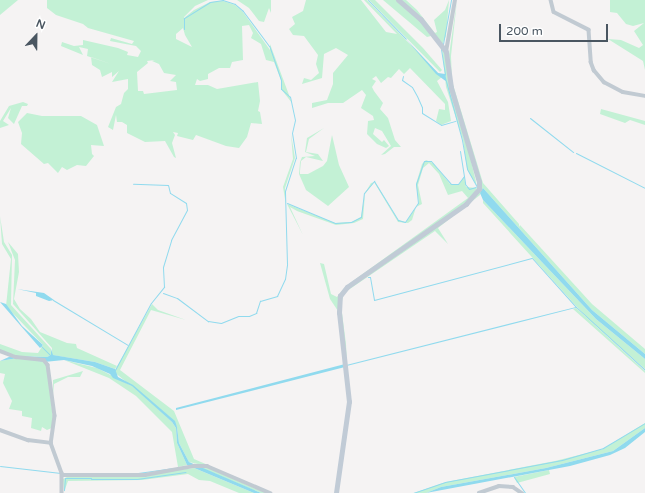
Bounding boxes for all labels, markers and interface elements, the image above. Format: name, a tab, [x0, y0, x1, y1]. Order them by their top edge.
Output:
north arrow	[16, 16, 56, 56]
scale bar	[501, 16, 610, 42]
text: N	[34, 17, 47, 32]
text: 200 m	[506, 24, 543, 38]

